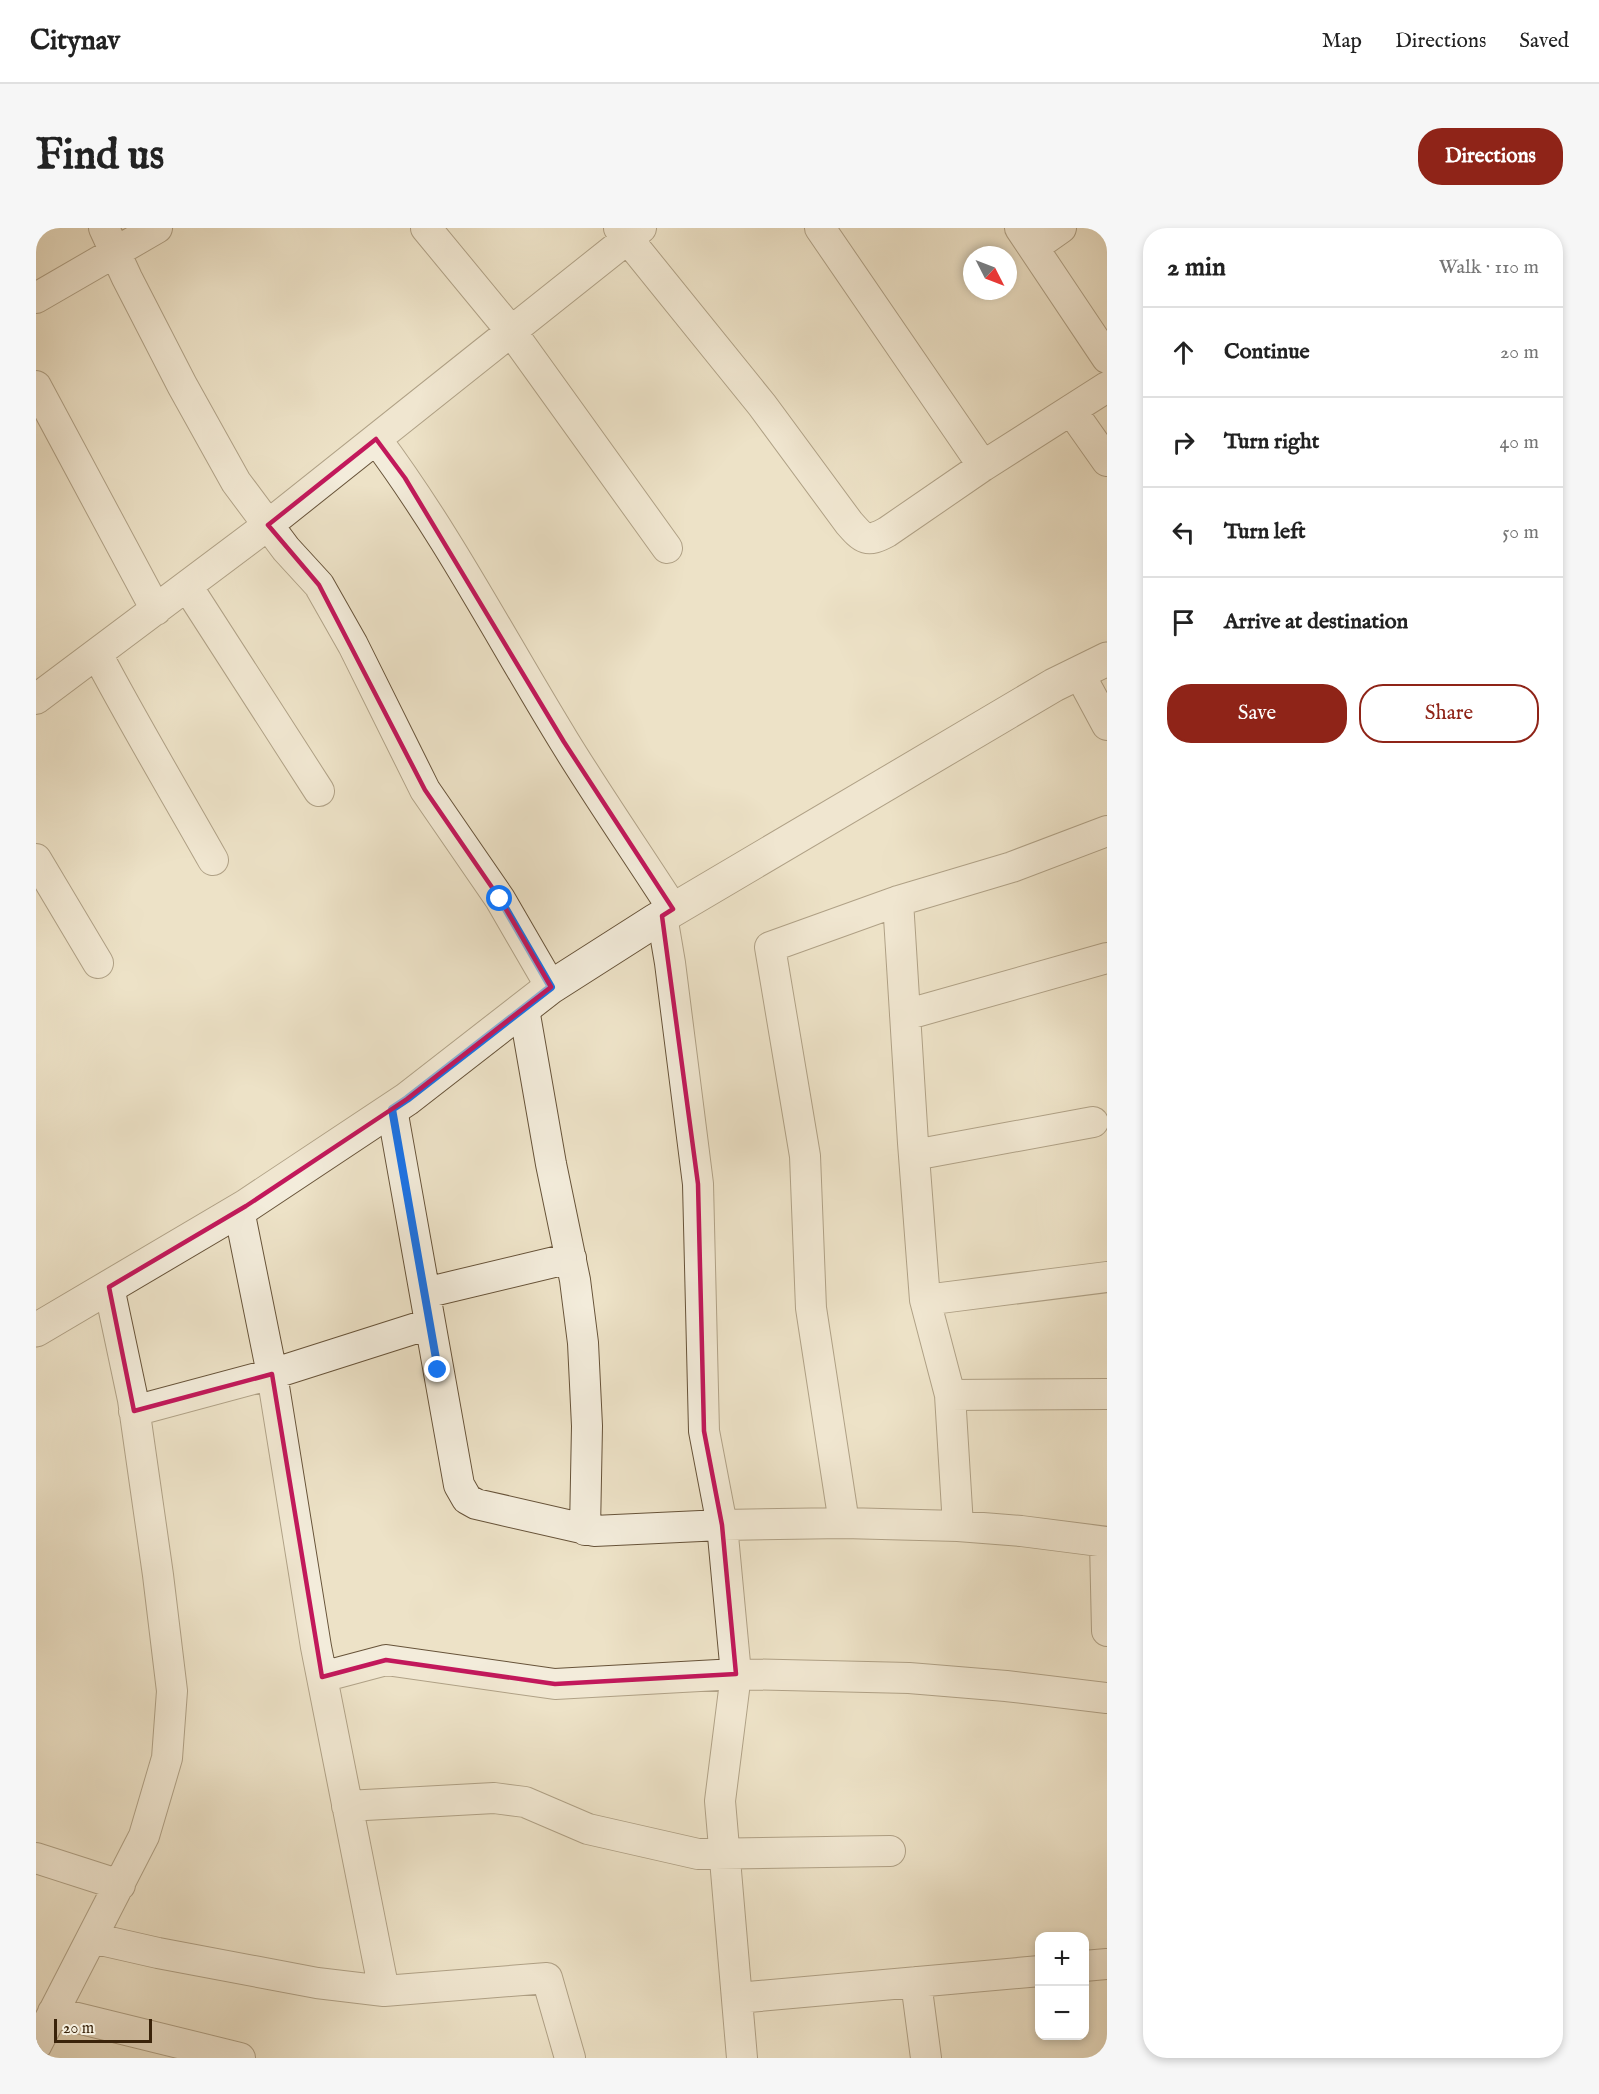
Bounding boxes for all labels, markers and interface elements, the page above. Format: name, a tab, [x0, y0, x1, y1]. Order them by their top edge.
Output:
text: Citynav	[30, 24, 120, 59]
text: Map	[1322, 28, 1362, 55]
text: Directions	[1395, 28, 1486, 55]
text: Saved	[1519, 28, 1569, 55]
button: Directions	[1418, 128, 1563, 185]
text: Find us	[36, 130, 164, 183]
north arrow	[963, 246, 1017, 300]
text: 2 min	[1167, 251, 1226, 284]
text: Walk · 110 m	[1439, 255, 1539, 280]
icon: ahead	[1167, 336, 1200, 369]
text: Continue	[1224, 338, 1310, 366]
text: 20 m	[1500, 340, 1539, 365]
icon: right	[1167, 426, 1200, 459]
text: Turn right	[1224, 428, 1319, 456]
text: 40 m	[1500, 430, 1539, 455]
icon: left	[1167, 516, 1200, 549]
text: Turn left	[1224, 518, 1306, 546]
text: 50 m	[1502, 520, 1539, 545]
icon: arrive	[1167, 606, 1200, 639]
text: Arrive at destination	[1224, 608, 1408, 636]
button: Save	[1167, 684, 1347, 743]
button: Share	[1359, 684, 1539, 743]
route start	[486, 885, 512, 911]
route end	[424, 1356, 450, 1382]
map controls	[1035, 1932, 1089, 2040]
button: +	[1035, 1932, 1089, 1986]
button: −	[1035, 1986, 1089, 2040]
scale bar	[54, 2016, 152, 2044]
text: 20 m	[63, 2019, 94, 2039]

